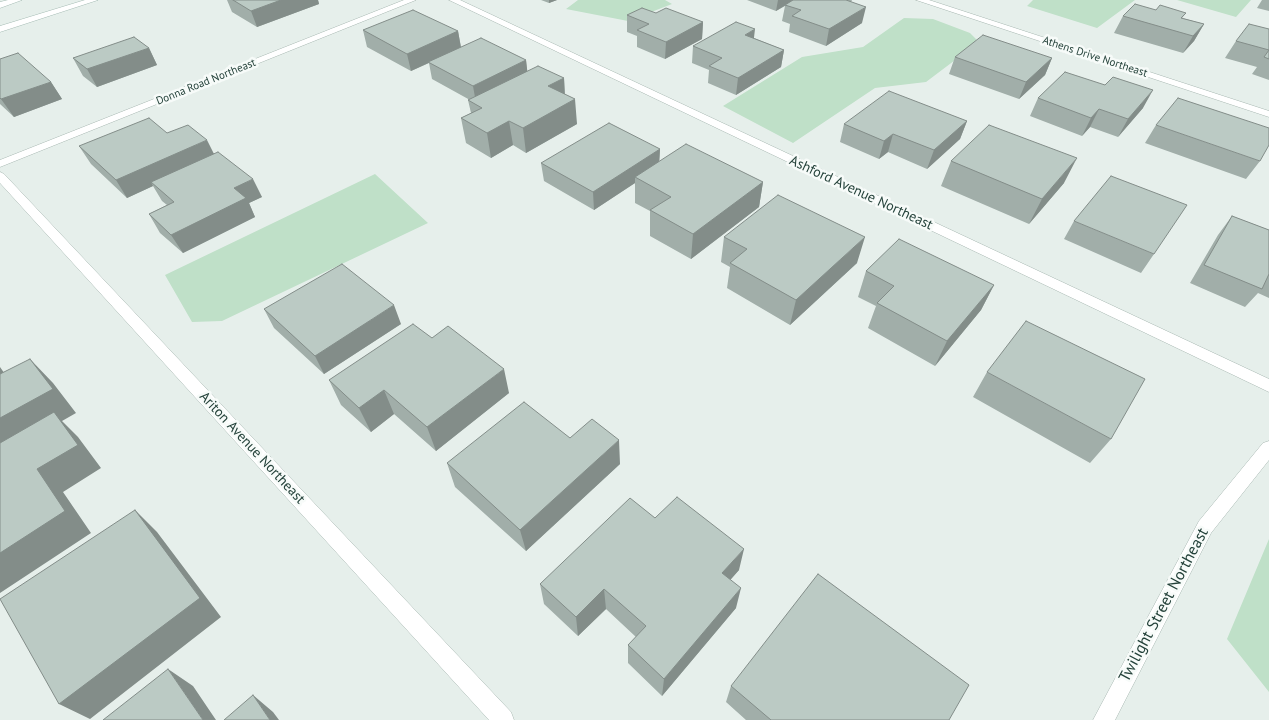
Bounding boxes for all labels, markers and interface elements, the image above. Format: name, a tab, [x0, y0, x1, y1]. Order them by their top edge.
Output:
street label: Athens Drive Northeast	[1041, 34, 1149, 80]
street label: Donna Road Northeast	[154, 56, 258, 108]
street label: Ashford Avenue Northeast	[787, 152, 935, 234]
street label: Ariton Avenue Northeast	[196, 389, 308, 507]
street label: Twilight Street Northeast	[1115, 525, 1213, 685]

